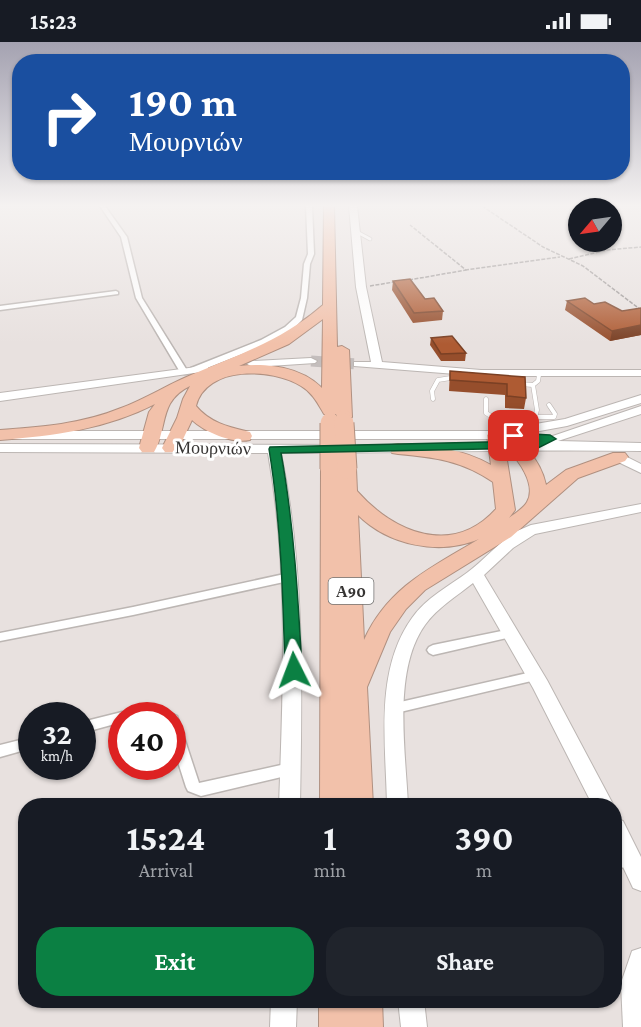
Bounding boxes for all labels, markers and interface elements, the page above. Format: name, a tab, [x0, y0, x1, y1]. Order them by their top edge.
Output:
text: 15:23	[30, 9, 77, 34]
icon: right	[30, 78, 108, 156]
text: 190 m	[129, 78, 237, 125]
text: Μουρνιών	[129, 127, 243, 157]
north arrow	[568, 198, 622, 252]
map controls	[568, 198, 622, 252]
pin	[488, 410, 539, 461]
icon: arrive	[497, 419, 530, 452]
street label: Μουρνιών	[175, 437, 251, 459]
road number: Α90	[328, 578, 374, 604]
position arrow	[262, 638, 326, 702]
speed limit sign: 40	[108, 702, 186, 780]
text: 32	[42, 717, 72, 750]
text: km/h	[41, 748, 73, 764]
text: 15:24	[126, 818, 205, 858]
text: 1	[323, 818, 337, 858]
text: 390	[454, 818, 514, 858]
text: Arrival	[139, 859, 193, 881]
text: min	[314, 859, 346, 881]
text: m	[476, 859, 492, 881]
button: Exit	[36, 927, 314, 996]
button: Share	[326, 927, 604, 996]

